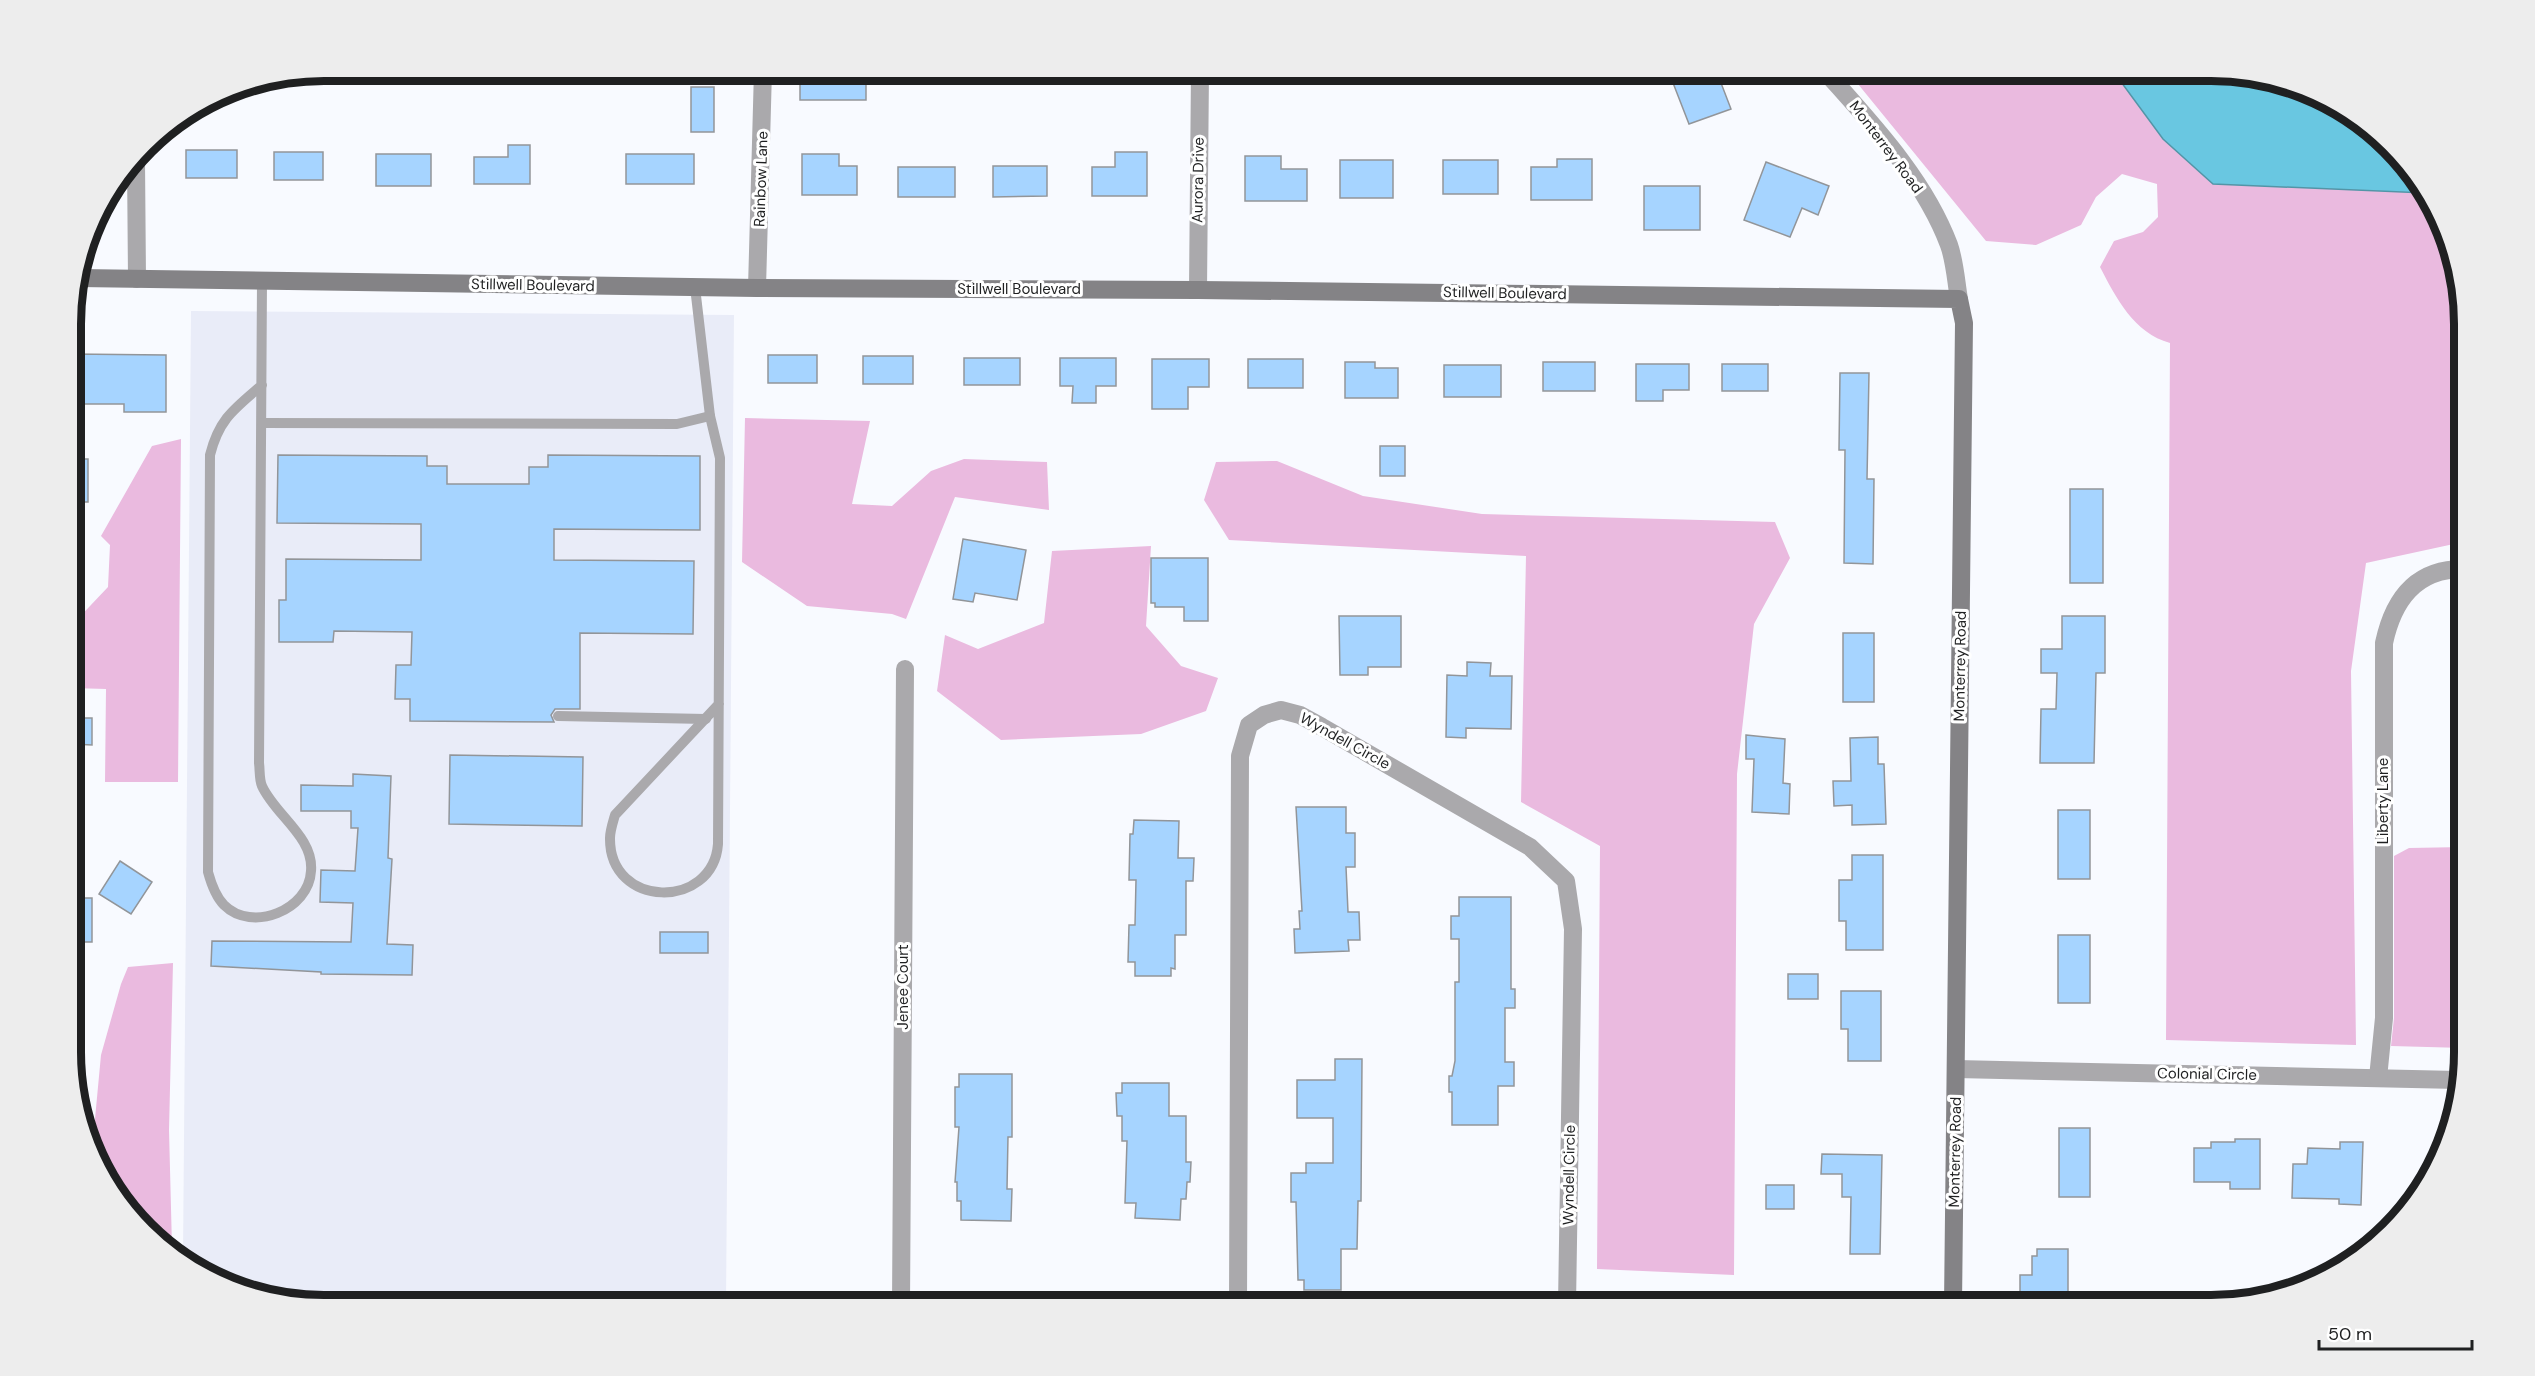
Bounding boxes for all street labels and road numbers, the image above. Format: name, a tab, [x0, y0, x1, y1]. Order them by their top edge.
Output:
street label: Monterrey Road	[1845, 97, 1927, 197]
street label: Rainbow Lane	[749, 131, 773, 227]
street label: Aurora Drive	[1187, 137, 1209, 223]
street label: Stillwell Boulevard	[471, 274, 595, 296]
street label: Stillwell Boulevard	[957, 279, 1081, 299]
street label: Stillwell Boulevard	[1443, 282, 1567, 304]
street label: Monterrey Road	[1949, 611, 1971, 721]
street label: Wyndell Circle	[1296, 708, 1394, 774]
street label: Liberty Lane	[2373, 758, 2393, 844]
street label: Jenee Court	[893, 944, 913, 1030]
street label: Colonial Circle	[2157, 1063, 2257, 1085]
street label: Monterrey Road	[1944, 1097, 1966, 1207]
street label: Wyndell Circle	[1558, 1125, 1580, 1225]

